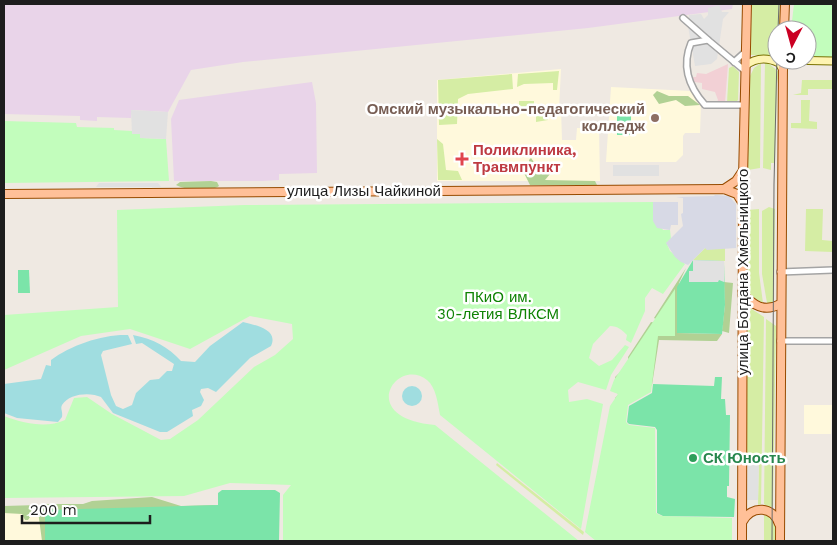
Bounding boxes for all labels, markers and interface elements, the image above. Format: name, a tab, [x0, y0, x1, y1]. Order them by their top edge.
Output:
north arrow	[767, 20, 817, 70]
text: С	[785, 49, 797, 66]
place label: Омский музыкально-педагогический колледж	[367, 100, 645, 135]
marker: Омский музыкально-педагогический колледж	[649, 112, 661, 124]
place label: Поликлиника, Травмпункт	[473, 141, 576, 176]
marker: Поликлиника, Травмпункт	[455, 152, 469, 166]
street label: улица Богдана Хмельницкого	[734, 169, 752, 375]
street label: улица Лизы Чайкиной	[287, 182, 441, 200]
park label: ПКиО им. 30-летия ВЛКСМ	[437, 288, 559, 323]
place label: СК Юность	[703, 449, 786, 467]
marker: СК Юность	[687, 452, 699, 464]
scale bar	[22, 492, 150, 524]
text: 200 m	[30, 501, 77, 519]

